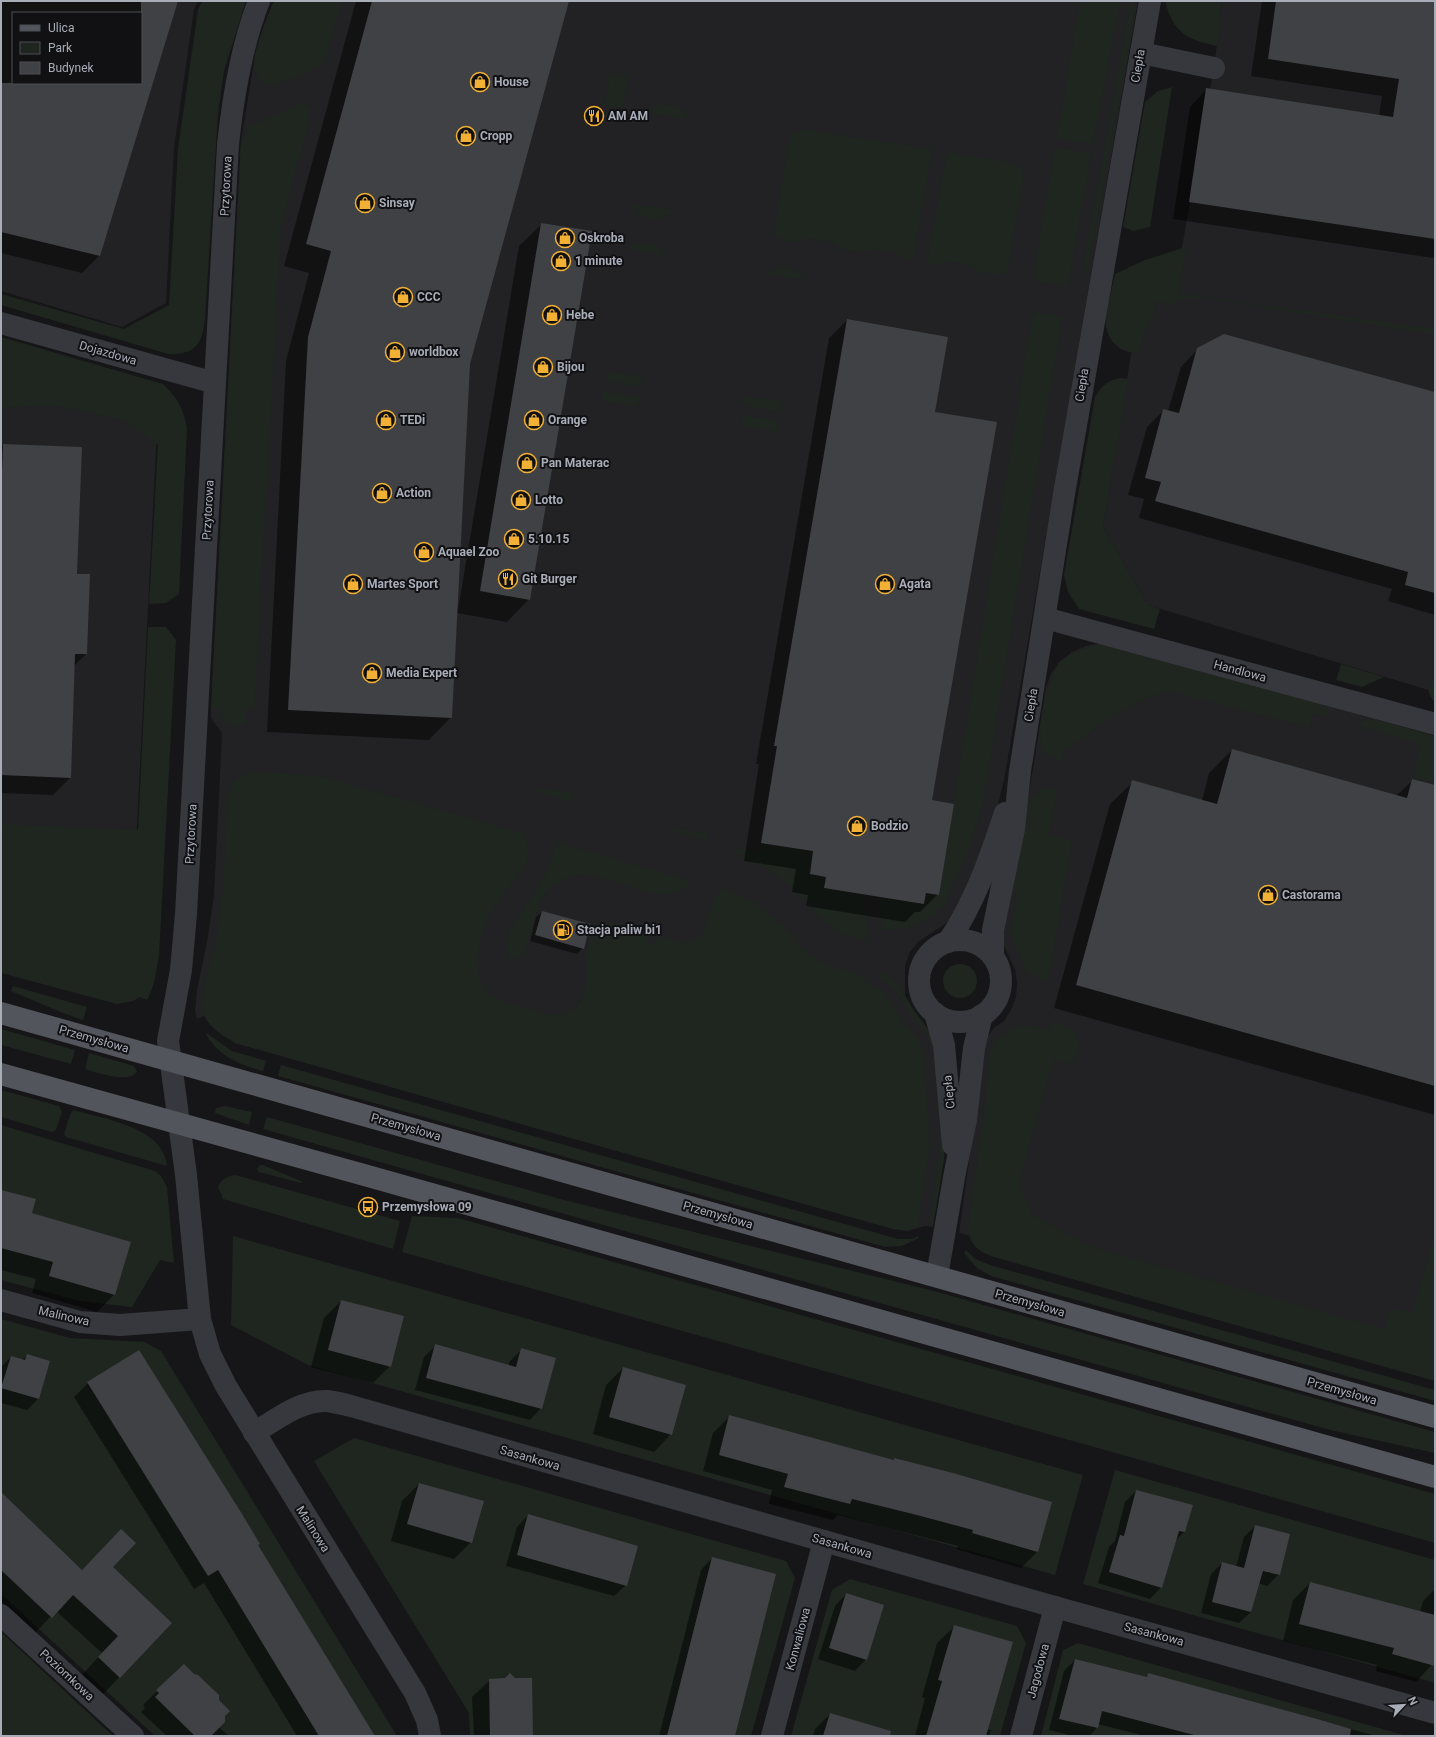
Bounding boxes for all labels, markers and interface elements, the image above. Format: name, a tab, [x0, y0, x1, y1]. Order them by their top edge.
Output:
legend	[12, 12, 142, 84]
text: Ulica	[48, 21, 74, 35]
text: Park	[48, 41, 73, 55]
street label: Ciepła	[1128, 48, 1148, 84]
text: Budynek	[48, 61, 95, 75]
shop icon: House	[469, 71, 491, 93]
place label: House	[494, 75, 529, 89]
restaurant icon: AM AM	[583, 105, 605, 127]
place label: AM AM	[608, 109, 648, 123]
shop icon: Cropp	[455, 125, 477, 147]
place label: Cropp	[480, 129, 513, 143]
street label: Przytorowa	[217, 156, 235, 216]
shop icon: Sinsay	[354, 192, 376, 214]
place label: Sinsay	[379, 196, 416, 210]
shop icon: Oskroba	[554, 227, 576, 249]
place label: Oskroba	[579, 231, 625, 245]
shop icon: 1 minute	[550, 250, 572, 272]
place label: 1 minute	[575, 254, 623, 268]
shop icon: CCC	[392, 286, 414, 308]
place label: CCC	[417, 290, 441, 304]
shop icon: Hebe	[541, 304, 563, 326]
place label: Hebe	[566, 308, 595, 322]
street label: Dojazdowa	[78, 338, 138, 368]
shop icon: worldbox	[384, 341, 406, 363]
place label: worldbox	[409, 345, 459, 359]
shop icon: Bijou	[532, 356, 554, 378]
place label: Bijou	[557, 360, 585, 374]
street label: Ciepła	[1072, 367, 1092, 403]
shop icon: TEDi	[375, 409, 397, 431]
shop icon: Orange	[523, 409, 545, 431]
place label: TEDi	[400, 413, 425, 427]
place label: Orange	[548, 413, 587, 427]
shop icon: Pan Materac	[516, 452, 538, 474]
place label: Pan Materac	[541, 456, 609, 470]
street label: Przytorowa	[199, 480, 217, 540]
shop icon: Action	[371, 482, 393, 504]
place label: Action	[396, 486, 431, 500]
shop icon: Lotto	[510, 489, 532, 511]
place label: Lotto	[535, 493, 563, 507]
shop icon: 5.10.15	[503, 528, 525, 550]
place label: 5.10.15	[528, 532, 570, 546]
shop icon: Aquael Zoo	[413, 541, 435, 563]
place label: Aquael Zoo	[438, 545, 500, 559]
restaurant icon: Git Burger	[497, 568, 519, 590]
place label: Git Burger	[522, 572, 577, 586]
shop icon: Martes Sport	[342, 573, 364, 595]
shop icon: Agata	[874, 573, 896, 595]
place label: Martes Sport	[367, 577, 438, 591]
place label: Agata	[899, 577, 931, 591]
street label: Handlowa	[1212, 657, 1268, 685]
shop icon: Media Expert	[361, 662, 383, 684]
place label: Media Expert	[386, 666, 457, 680]
street label: Ciepła	[1021, 687, 1041, 723]
street label: Przytorowa	[182, 804, 200, 864]
shop icon: Bodzio	[846, 815, 868, 837]
place label: Bodzio	[871, 819, 908, 833]
shop icon: Castorama	[1257, 884, 1279, 906]
place label: Castorama	[1282, 888, 1341, 902]
fuel station icon: Stacja paliw bi1	[552, 919, 574, 941]
place label: Stacja paliw bi1	[577, 923, 662, 937]
street label: Przemysłowa	[58, 1022, 130, 1056]
street label: Ciepła	[940, 1075, 958, 1109]
street label: Przemysłowa	[370, 1110, 442, 1144]
bus stop icon: Przemysłowa 09	[357, 1196, 379, 1218]
street label: Przemysłowa	[682, 1198, 754, 1232]
place label: Przemysłowa 09	[382, 1200, 472, 1214]
street label: Przemysłowa	[994, 1286, 1066, 1320]
street label: Malinowa	[37, 1303, 91, 1329]
street label: Przemysłowa	[1306, 1374, 1378, 1408]
street label: Sasankowa	[499, 1443, 561, 1473]
street label: Malinowa	[293, 1503, 333, 1555]
street label: Sasankowa	[811, 1531, 873, 1561]
street label: Konwaliowa	[783, 1606, 813, 1672]
street label: Sasankowa	[1122, 1619, 1186, 1649]
street label: Jagodowa	[1024, 1642, 1052, 1700]
street label: Poziomkowa	[37, 1646, 97, 1704]
north arrow	[1384, 1685, 1424, 1725]
text: N	[1405, 1695, 1420, 1707]

